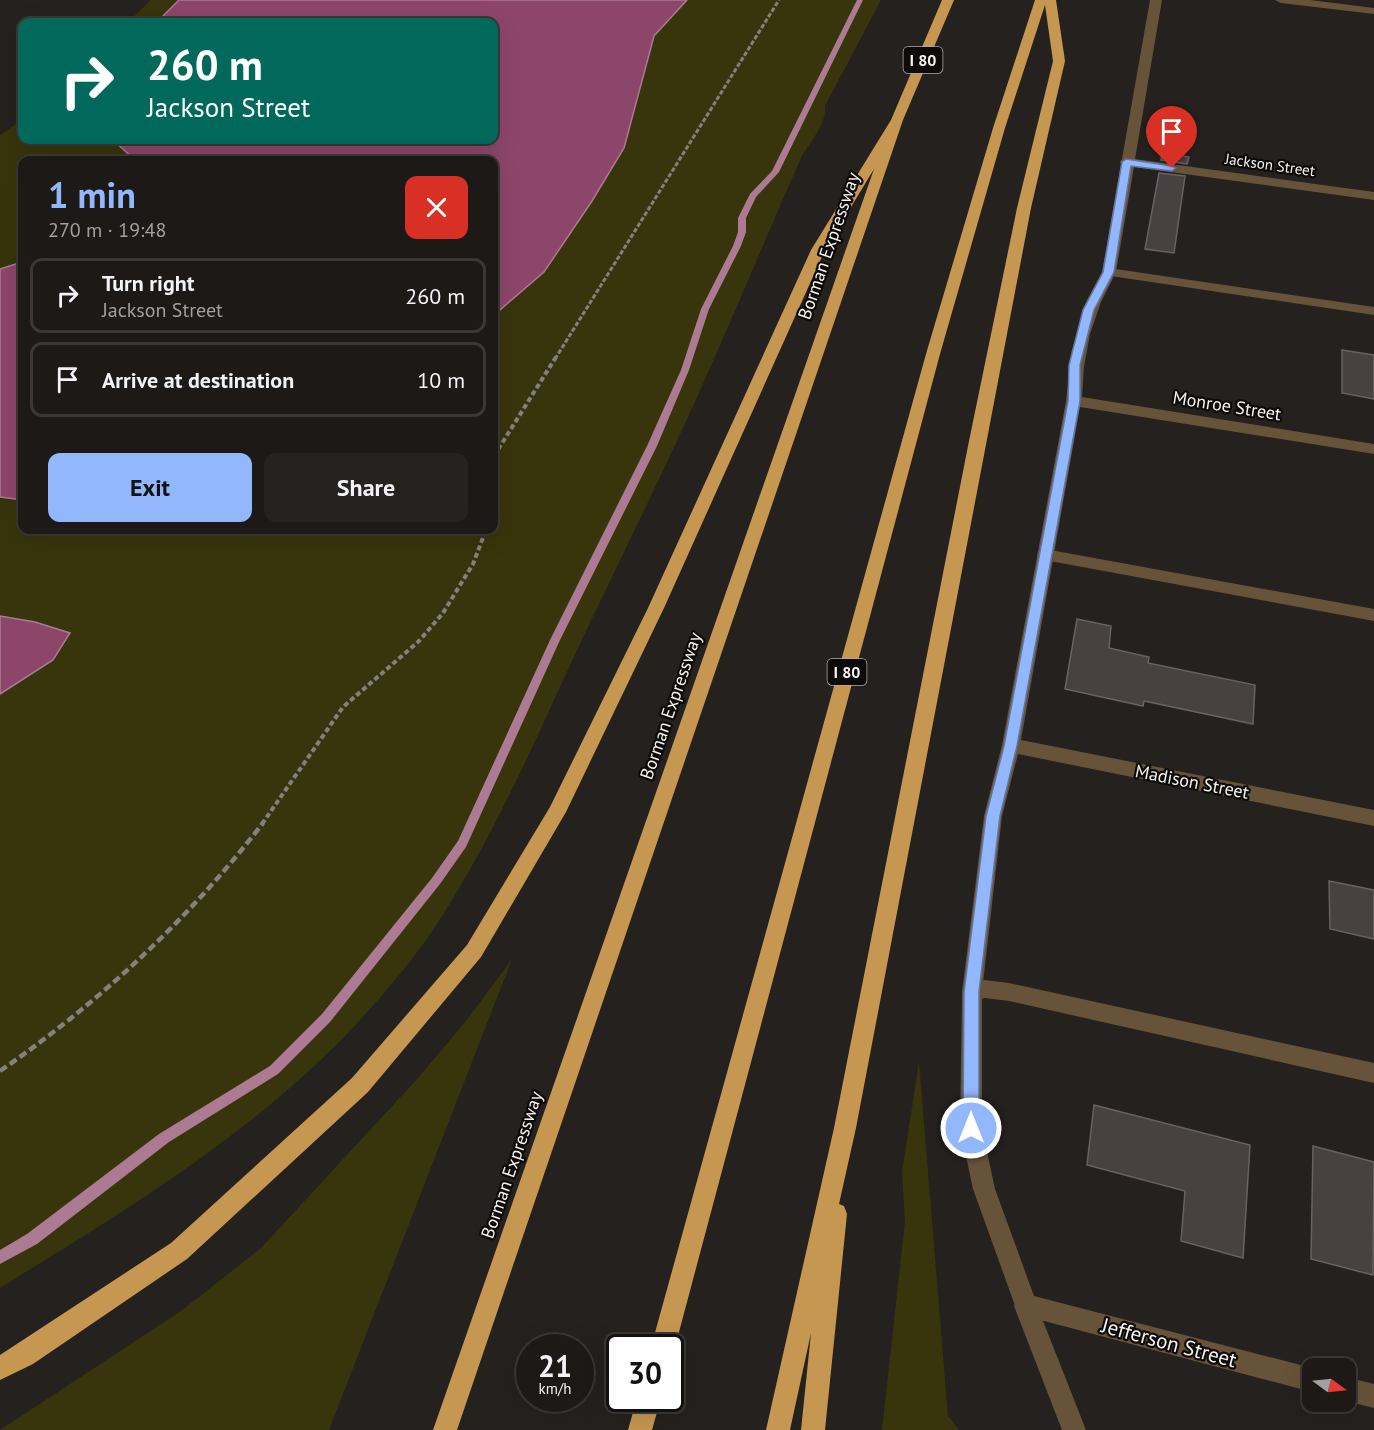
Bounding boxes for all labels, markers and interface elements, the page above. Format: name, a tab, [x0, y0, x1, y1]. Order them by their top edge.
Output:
text: 260 m	[147, 37, 263, 92]
icon: right	[48, 42, 126, 120]
road number: I 80	[904, 47, 942, 73]
text: Jackson Street	[147, 90, 310, 124]
pin	[1146, 106, 1197, 168]
icon: arrive	[1155, 115, 1188, 148]
street label: Jackson Street	[1223, 149, 1316, 180]
street label: Borman Expressway	[793, 169, 865, 322]
text: 1 min	[48, 171, 136, 218]
button: close	[405, 176, 468, 239]
text: 270 m · 19:48	[48, 217, 166, 243]
text: Turn right	[102, 269, 194, 297]
icon: right	[51, 279, 84, 312]
text: 260 m	[405, 282, 465, 310]
text: Jackson Street	[102, 297, 223, 323]
icon: arrive	[51, 363, 84, 396]
text: Arrive at destination	[102, 366, 294, 394]
text: 10 m	[417, 366, 465, 394]
street label: Monroe Street	[1171, 386, 1283, 425]
button: Exit	[48, 453, 252, 522]
button: Share	[264, 453, 468, 522]
street label: Borman Expressway	[635, 629, 707, 782]
road number: I 80	[828, 659, 866, 685]
street label: Madison Street	[1133, 759, 1251, 804]
street label: Borman Expressway	[476, 1088, 548, 1241]
position arrow	[939, 1096, 1003, 1160]
street label: Jefferson Street	[1098, 1311, 1240, 1373]
speed limit sign: 30	[606, 1334, 684, 1412]
text: 21	[538, 1346, 572, 1385]
north arrow	[1302, 1358, 1356, 1412]
map controls	[1302, 1358, 1356, 1412]
text: km/h	[539, 1379, 571, 1398]

